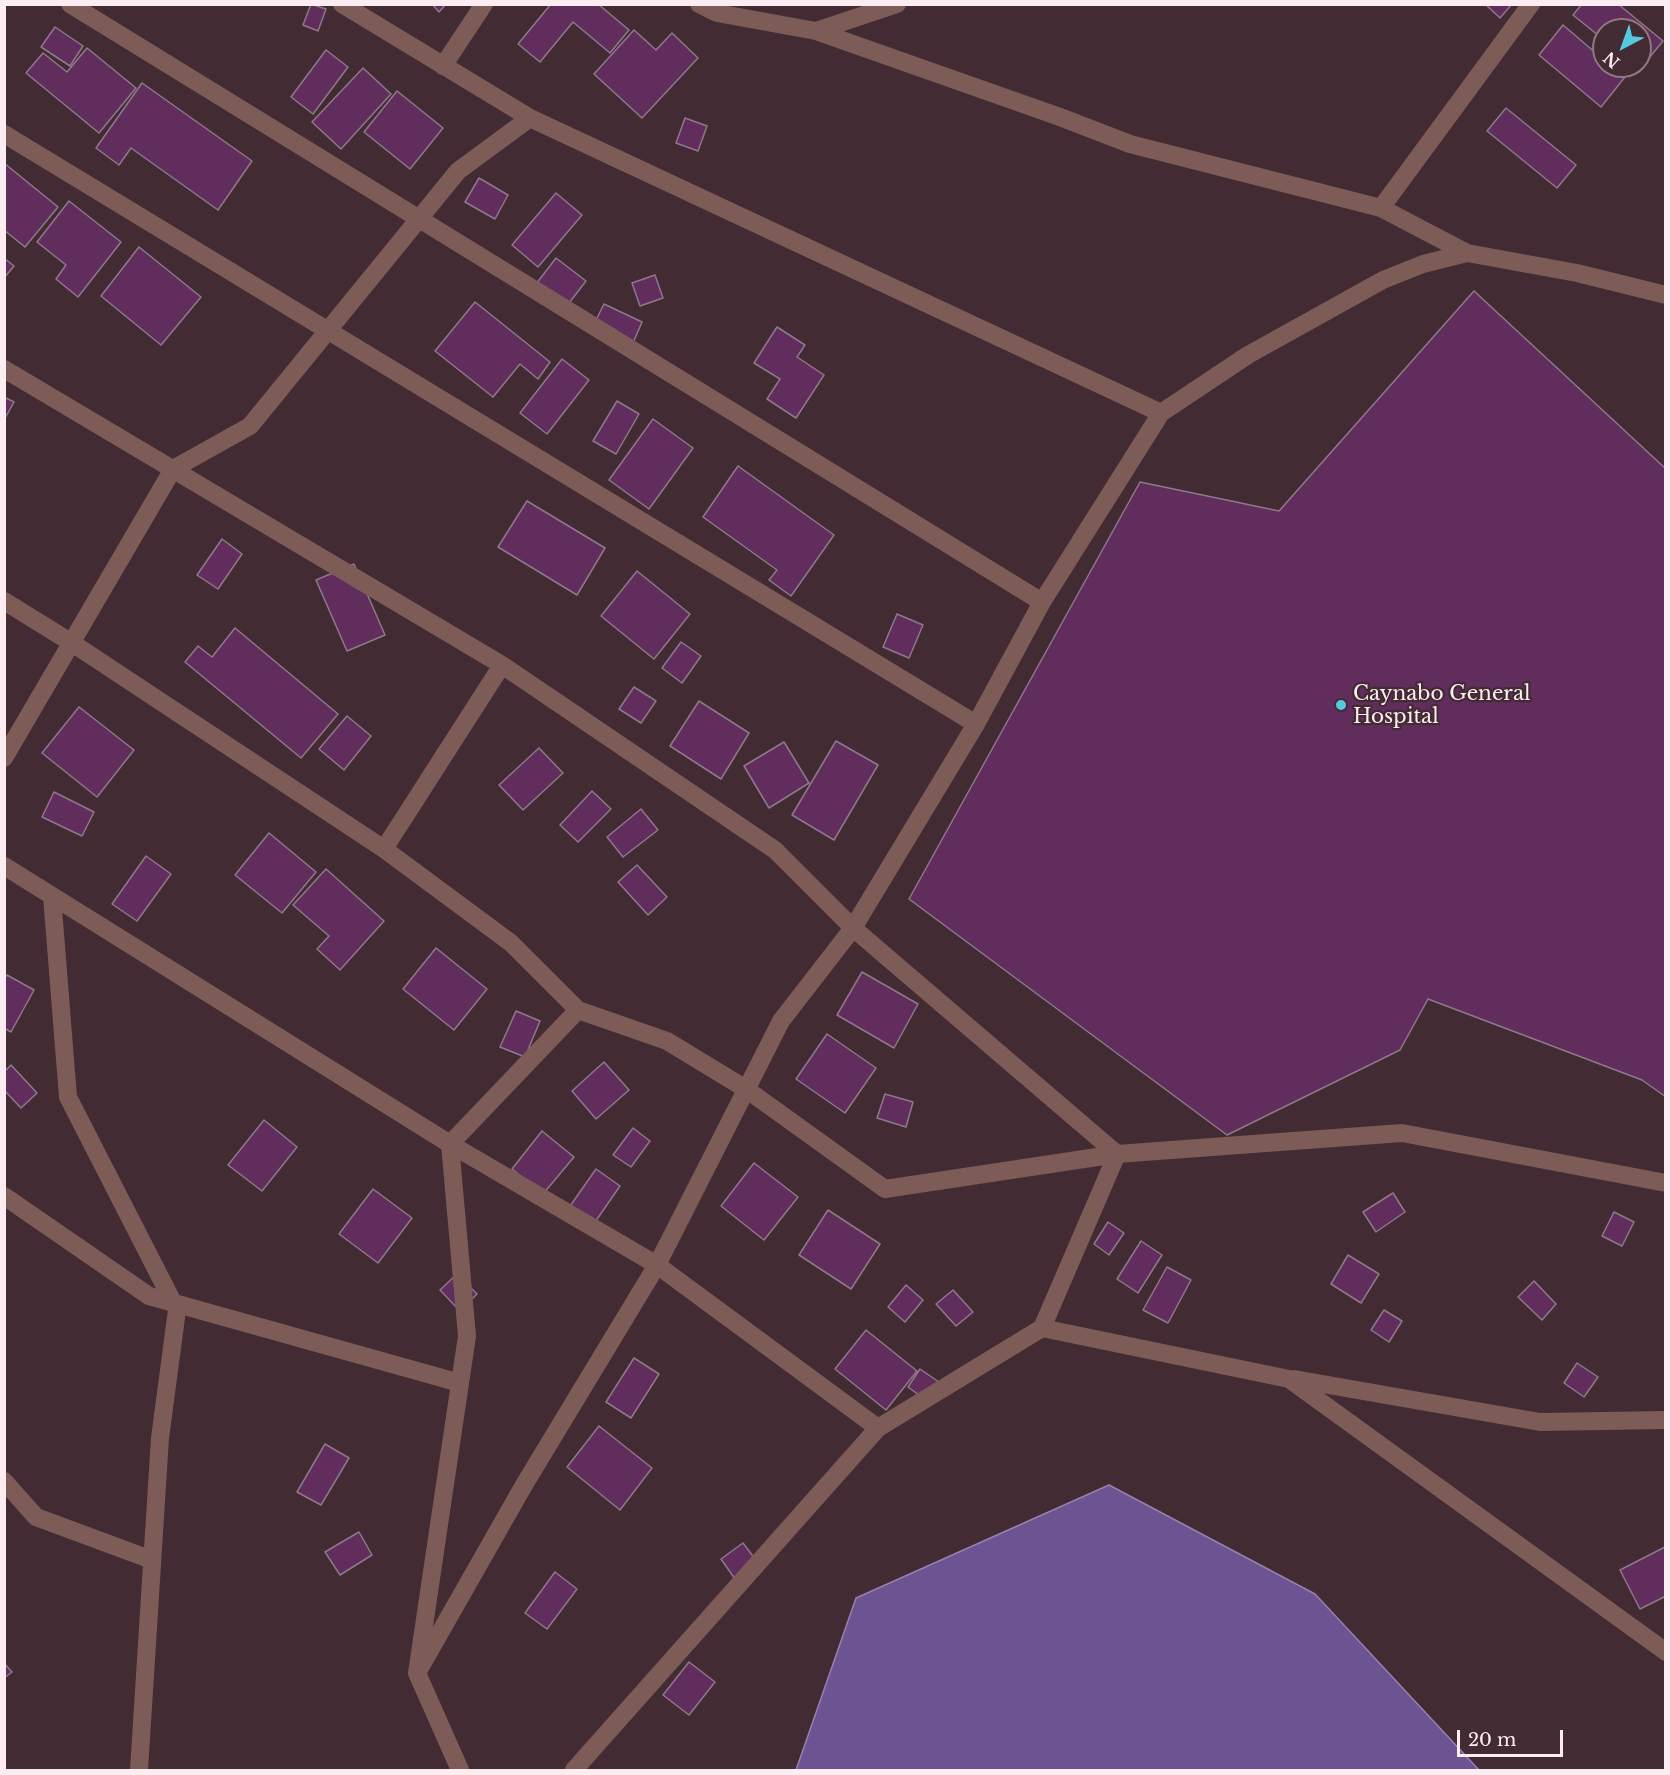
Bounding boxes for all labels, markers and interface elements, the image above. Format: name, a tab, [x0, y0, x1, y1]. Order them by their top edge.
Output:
north arrow	[1592, 18, 1652, 78]
text: N	[1599, 48, 1624, 73]
place label: Caynabo General Hospital	[1353, 682, 1530, 729]
marker: Caynabo General Hospital	[1334, 698, 1348, 712]
scale bar	[1460, 1718, 1566, 1756]
text: 20 m	[1468, 1729, 1516, 1751]

